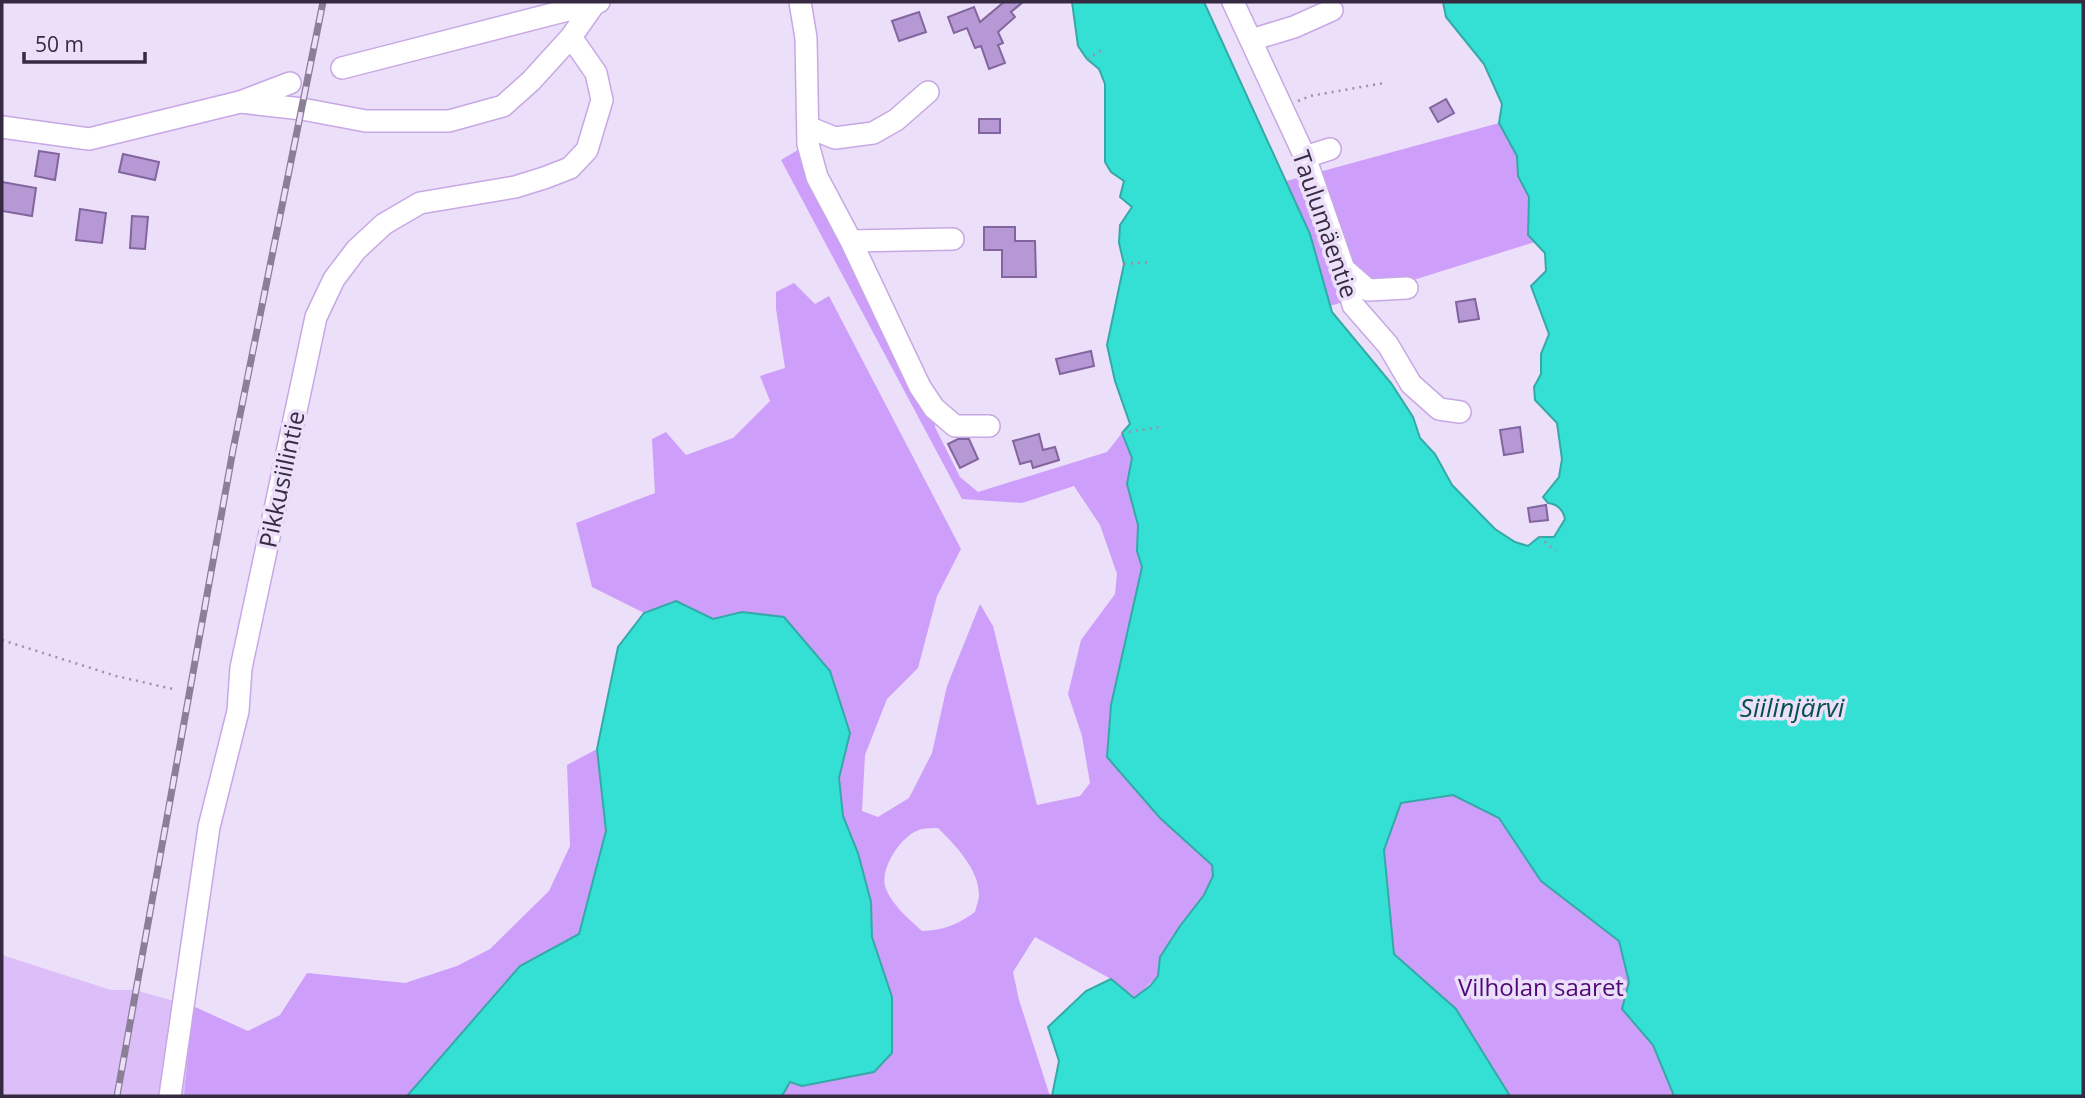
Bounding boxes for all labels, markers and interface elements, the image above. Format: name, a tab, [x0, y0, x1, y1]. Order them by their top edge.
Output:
scale bar	[24, 21, 145, 65]
text: 50 m	[35, 30, 84, 58]
street label: Taulumäentie	[1285, 146, 1367, 302]
street label: Pikkusiilintie	[250, 408, 312, 550]
water label: Siilinjärvi	[1740, 689, 1845, 725]
park label: Vilholan saaret	[1458, 970, 1624, 1003]

